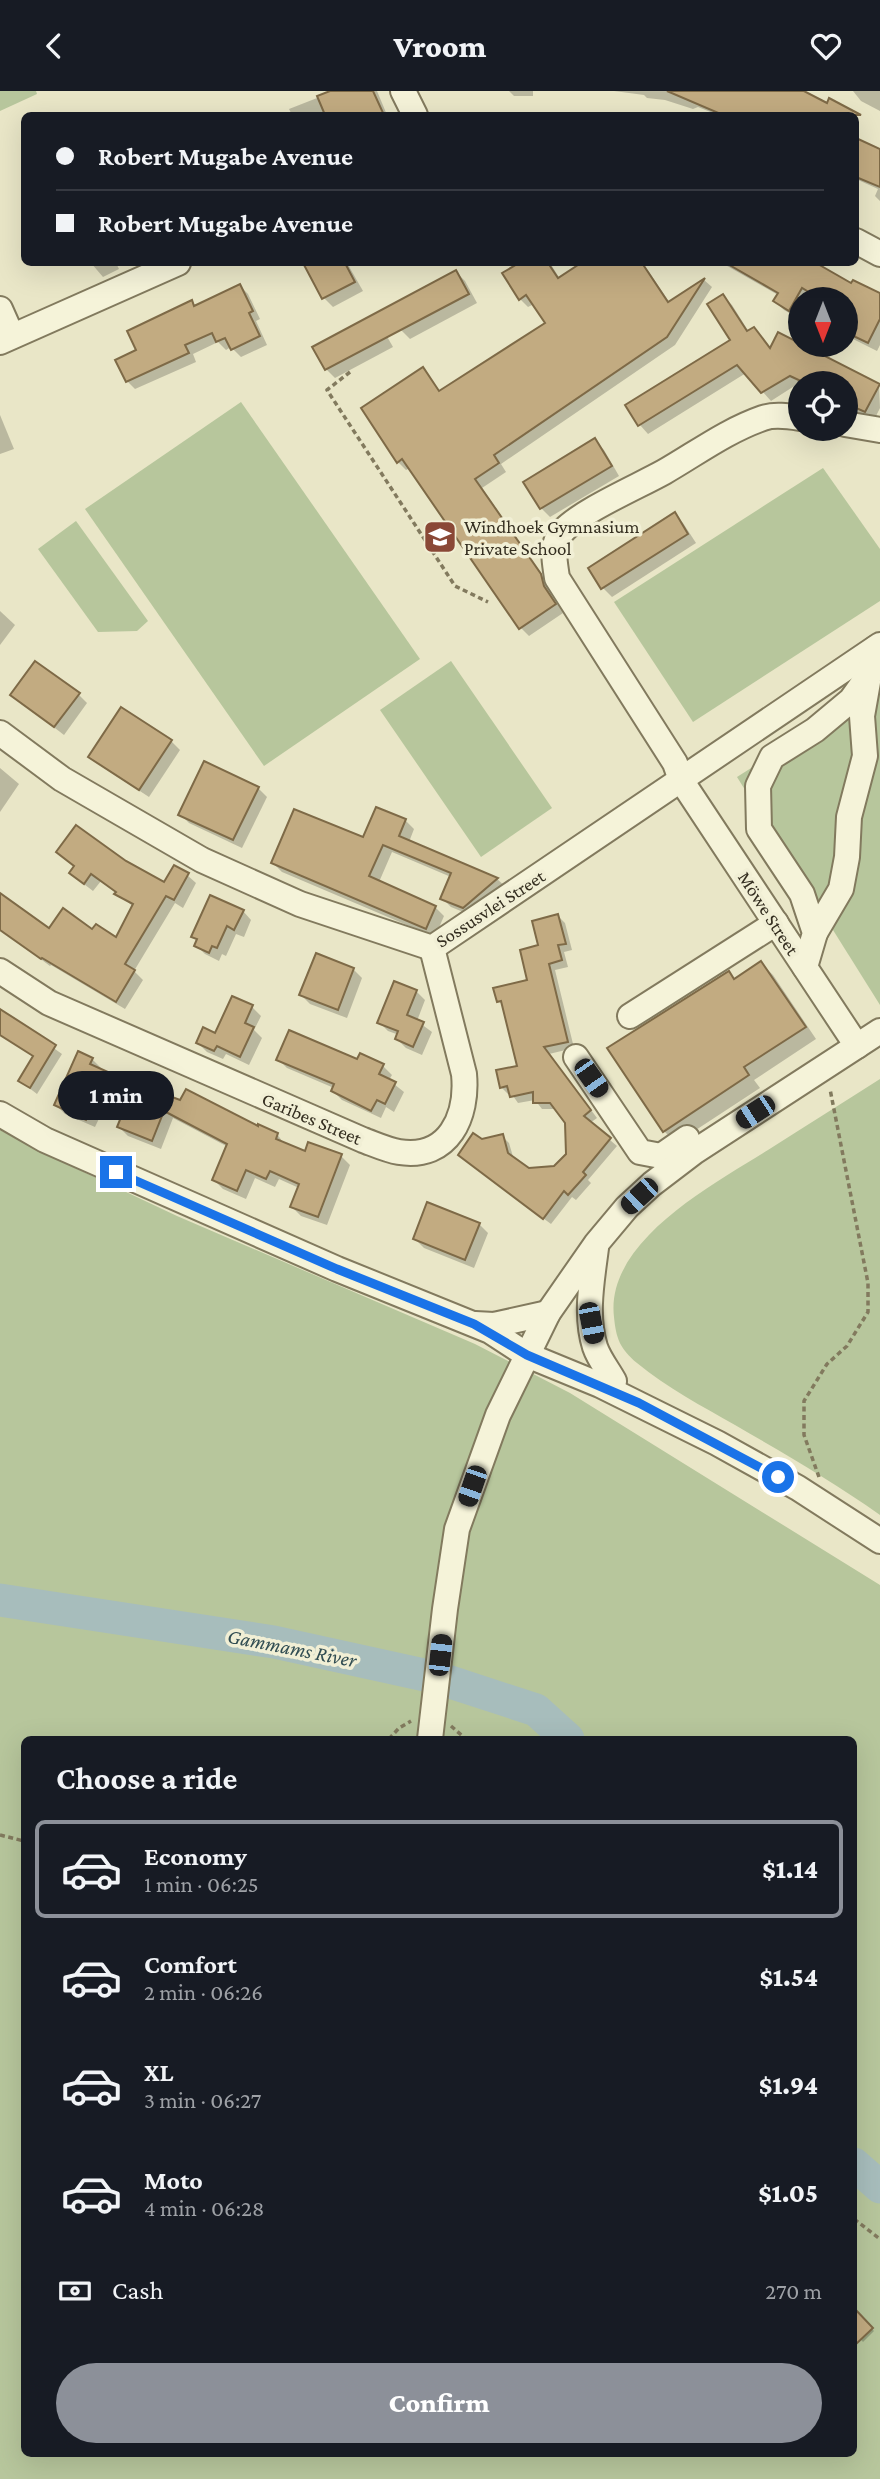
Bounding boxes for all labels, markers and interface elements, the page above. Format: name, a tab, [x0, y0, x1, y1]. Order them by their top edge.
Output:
icon: back	[35, 27, 73, 65]
icon: heart	[807, 27, 845, 65]
text: Vroom	[394, 28, 486, 64]
text: Robert Mugabe Avenue	[98, 142, 353, 171]
text: Robert Mugabe Avenue	[98, 209, 353, 238]
north arrow	[788, 287, 858, 357]
map controls	[788, 287, 858, 441]
button: locate	[788, 371, 858, 441]
place label: Windhoek Gymnasium Private School	[464, 516, 640, 559]
school or university icon: Windhoek Gymnasium Private School	[421, 518, 459, 556]
street label: Sossusvlei Street	[432, 865, 549, 951]
street label: Möwe Street	[734, 868, 804, 960]
car	[571, 1055, 612, 1101]
callout: 1 min	[58, 1070, 174, 1119]
text: 1 min	[89, 1082, 143, 1108]
street label: Garibes Street	[259, 1088, 365, 1149]
car	[732, 1092, 779, 1132]
route end	[100, 1156, 132, 1188]
car	[617, 1174, 662, 1218]
car	[577, 1300, 606, 1346]
route start	[762, 1461, 794, 1493]
car	[456, 1463, 489, 1509]
water label: Gammams River	[226, 1624, 359, 1672]
car	[428, 1633, 453, 1677]
text: Choose a ride	[56, 1760, 237, 1796]
icon: car	[60, 1838, 123, 1901]
text: Economy	[144, 1842, 247, 1871]
text: $1.14	[762, 1855, 818, 1884]
text: 1 min · 06:25	[144, 1871, 259, 1897]
icon: car	[60, 1946, 123, 2009]
text: Comfort	[144, 1950, 237, 1979]
text: $1.54	[759, 1963, 818, 1992]
text: 2 min · 06:26	[144, 1979, 263, 2005]
icon: car	[60, 2054, 123, 2117]
text: XL	[144, 2058, 173, 2087]
text: $1.94	[759, 2071, 818, 2100]
text: 3 min · 06:27	[144, 2087, 261, 2113]
icon: car	[60, 2162, 123, 2225]
text: Moto	[144, 2166, 203, 2195]
text: $1.05	[758, 2179, 818, 2208]
text: 4 min · 06:28	[144, 2195, 264, 2221]
icon: cash	[56, 2272, 94, 2310]
text: Cash	[112, 2276, 163, 2305]
text: 270 m	[765, 2278, 822, 2304]
button: Confirm	[56, 2363, 822, 2443]

